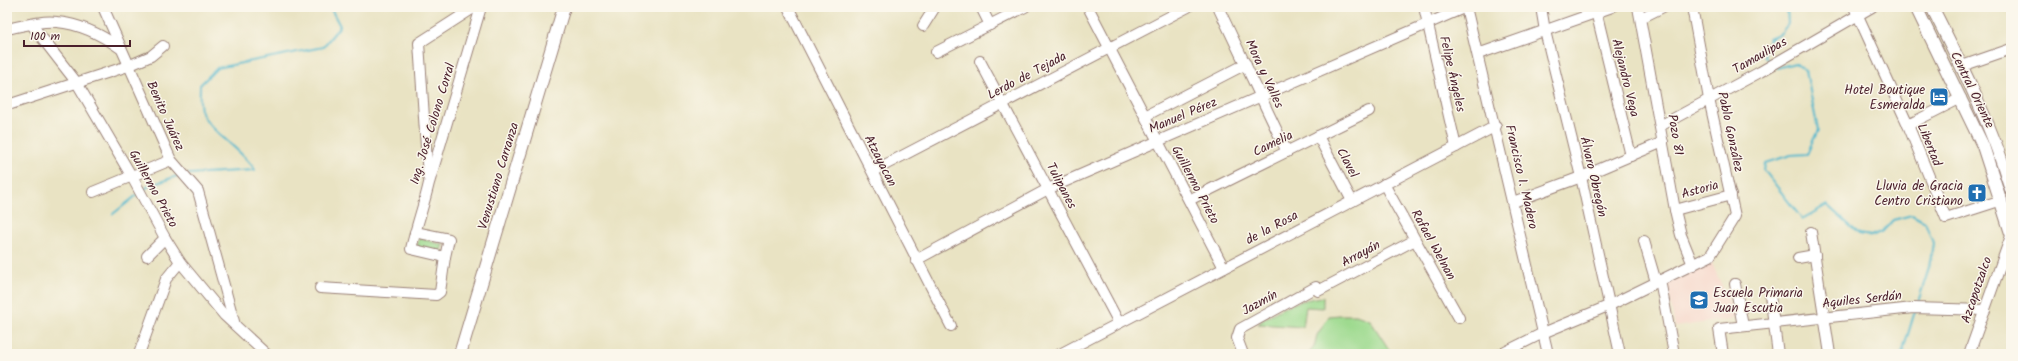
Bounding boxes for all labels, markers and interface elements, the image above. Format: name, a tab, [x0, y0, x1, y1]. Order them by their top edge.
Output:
scale bar	[24, 22, 130, 48]
text: 100 m	[30, 27, 61, 46]
street label: Tamaulipas	[1729, 32, 1792, 80]
street label: Felipe Ángeles	[1433, 34, 1471, 115]
street label: Mora y Valles	[1239, 36, 1289, 112]
street label: Alejandro Vega	[1605, 37, 1645, 119]
street label: Lerdo de Tejada	[984, 46, 1070, 106]
street label: Central Oriente	[1944, 48, 2000, 132]
street label: Ing. José Colono Corral	[405, 61, 461, 187]
street label: Benito Juárez	[140, 78, 190, 155]
place label: Hotel Boutique Esmeralda	[1844, 80, 1925, 116]
hotel icon: Hotel Boutique Esmeralda	[1928, 86, 1950, 108]
street label: Pablo González	[1711, 90, 1749, 174]
street label: Manuel Pérez	[1146, 92, 1221, 140]
street label: Pozo 81	[1661, 113, 1689, 157]
street label: Venustiano Carranza	[473, 120, 525, 232]
street label: Libertad	[1911, 120, 1947, 170]
street label: Francisco I. Madero	[1499, 123, 1543, 231]
street label: Camelia	[1249, 125, 1297, 163]
street label: Atzayacan	[858, 131, 902, 191]
street label: Álvaro Obregón	[1574, 135, 1612, 219]
street label: Guillermo Prieto	[1165, 142, 1225, 228]
street label: Clavel	[1330, 144, 1364, 182]
street label: Guillermo Prieto	[123, 146, 183, 232]
street label: Tulipanes	[1040, 159, 1082, 213]
street label: Astoria	[1679, 175, 1721, 205]
place label: Lluvia de Gracia Centro Cristiano	[1874, 176, 1963, 212]
church icon: Lluvia de Gracia Centro Cristiano	[1966, 182, 1988, 204]
street label: de la Rosa	[1242, 205, 1302, 251]
street label: Rafael Welnan	[1405, 206, 1461, 284]
street label: Arrayán	[1338, 235, 1384, 273]
street label: Azcapotzalco	[1956, 254, 1998, 326]
place label: Escuela Primaria Juan Escutia	[1713, 283, 1803, 319]
street label: Jazmín	[1238, 285, 1282, 321]
street label: Aquiles Serdán	[1821, 285, 1903, 315]
school or university icon: Escuela Primaria Juan Escutia	[1688, 289, 1710, 311]

